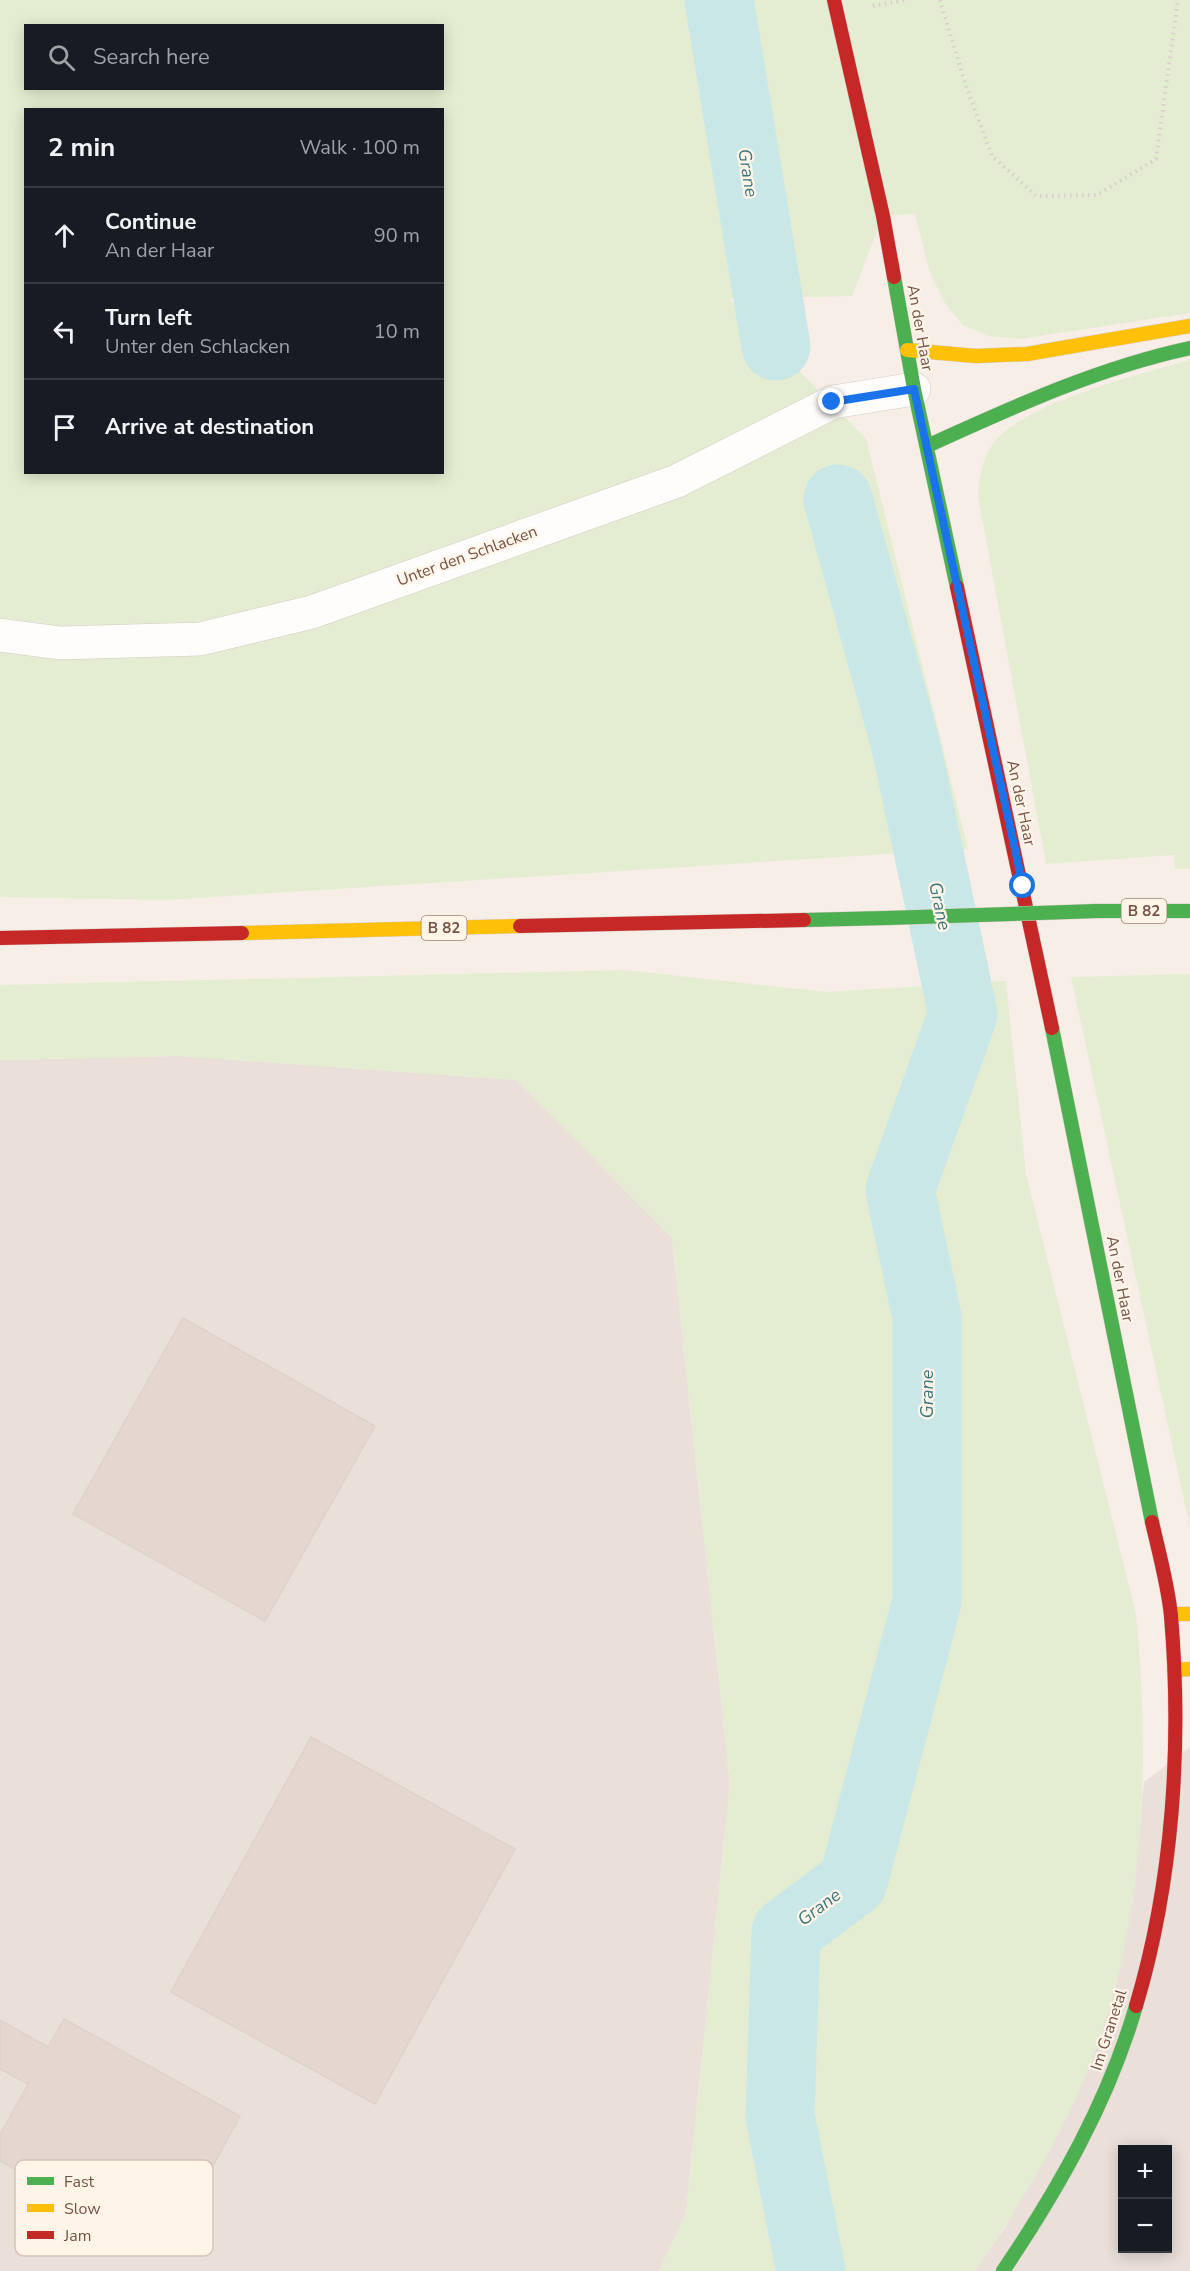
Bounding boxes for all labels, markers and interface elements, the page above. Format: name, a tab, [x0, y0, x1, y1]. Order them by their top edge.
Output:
search box	[24, 24, 444, 90]
icon: search	[45, 41, 78, 74]
text: Search here	[93, 42, 210, 72]
text: 2 min	[48, 130, 115, 165]
text: Walk · 100 m	[300, 134, 420, 161]
water label: Grane	[732, 147, 764, 199]
text: Continue	[105, 207, 196, 237]
icon: ahead	[48, 219, 81, 252]
text: 90 m	[374, 222, 420, 249]
text: An der Haar	[105, 237, 214, 264]
street label: An der Haar	[902, 283, 938, 373]
text: Turn left	[105, 303, 192, 333]
icon: left	[48, 315, 81, 348]
text: 10 m	[374, 318, 420, 345]
text: Unter den Schlacken	[105, 333, 290, 360]
route end	[818, 388, 844, 414]
icon: arrive	[48, 411, 81, 444]
text: Arrive at destination	[105, 412, 314, 442]
street label: Unter den Schlacken	[394, 520, 540, 592]
street label: An der Haar	[1001, 758, 1041, 848]
route start	[1009, 872, 1035, 898]
water label: Grane	[923, 880, 957, 933]
road number: B 82	[1122, 899, 1166, 923]
road number: B 82	[422, 916, 466, 940]
street label: An der Haar	[1101, 1234, 1139, 1324]
water label: Grane	[915, 1369, 939, 1418]
water label: Grane	[792, 1882, 846, 1931]
street label: Im Granetal	[1086, 1986, 1133, 2073]
map controls	[1118, 2145, 1172, 2253]
button: +	[1118, 2145, 1172, 2199]
legend	[15, 2160, 213, 2256]
text: Fast	[64, 2171, 95, 2193]
text: Slow	[64, 2198, 101, 2220]
button: −	[1118, 2199, 1172, 2253]
text: Jam	[63, 2225, 91, 2247]

